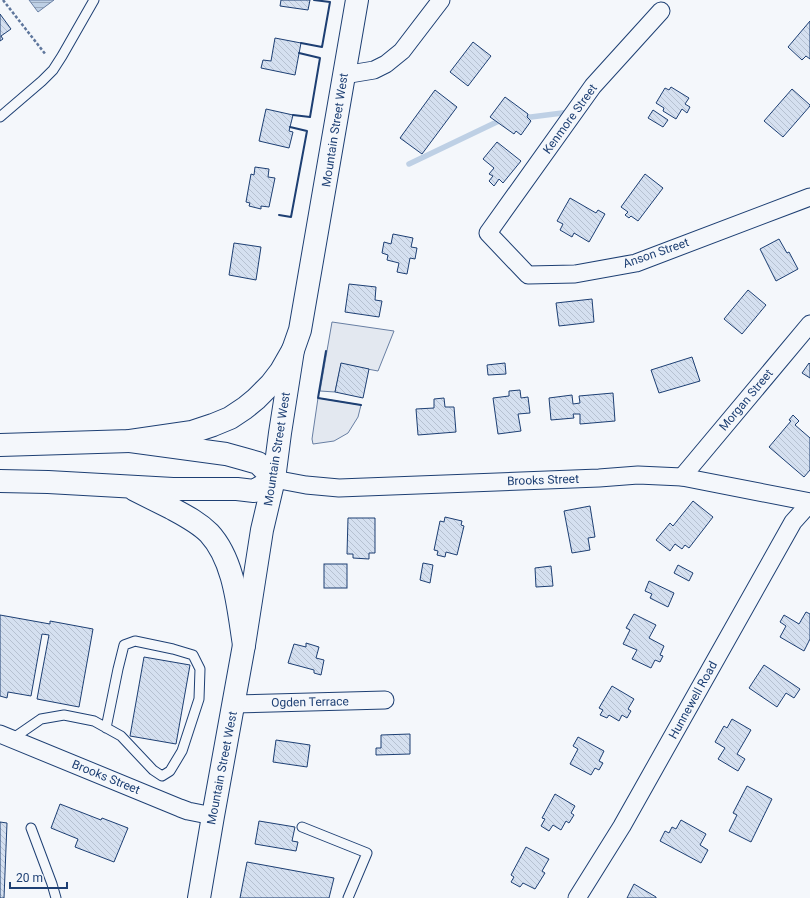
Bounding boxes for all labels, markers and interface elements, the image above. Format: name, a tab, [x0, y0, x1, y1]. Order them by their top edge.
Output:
street label: Mountain Street West	[319, 72, 351, 188]
street label: Kenmore Street	[540, 81, 600, 157]
street label: Anson Street	[621, 235, 691, 271]
street label: Morgan Street	[716, 366, 776, 434]
street label: Mountain Street West	[261, 391, 293, 507]
street label: Brooks Street	[507, 472, 579, 488]
street label: Hunnewell Road	[666, 659, 720, 741]
street label: Ogden Terrace	[271, 694, 349, 710]
street label: Mountain Street West	[204, 710, 240, 826]
street label: Brooks Street	[70, 757, 142, 797]
scale bar	[10, 864, 67, 890]
text: 20 m	[16, 871, 43, 885]

